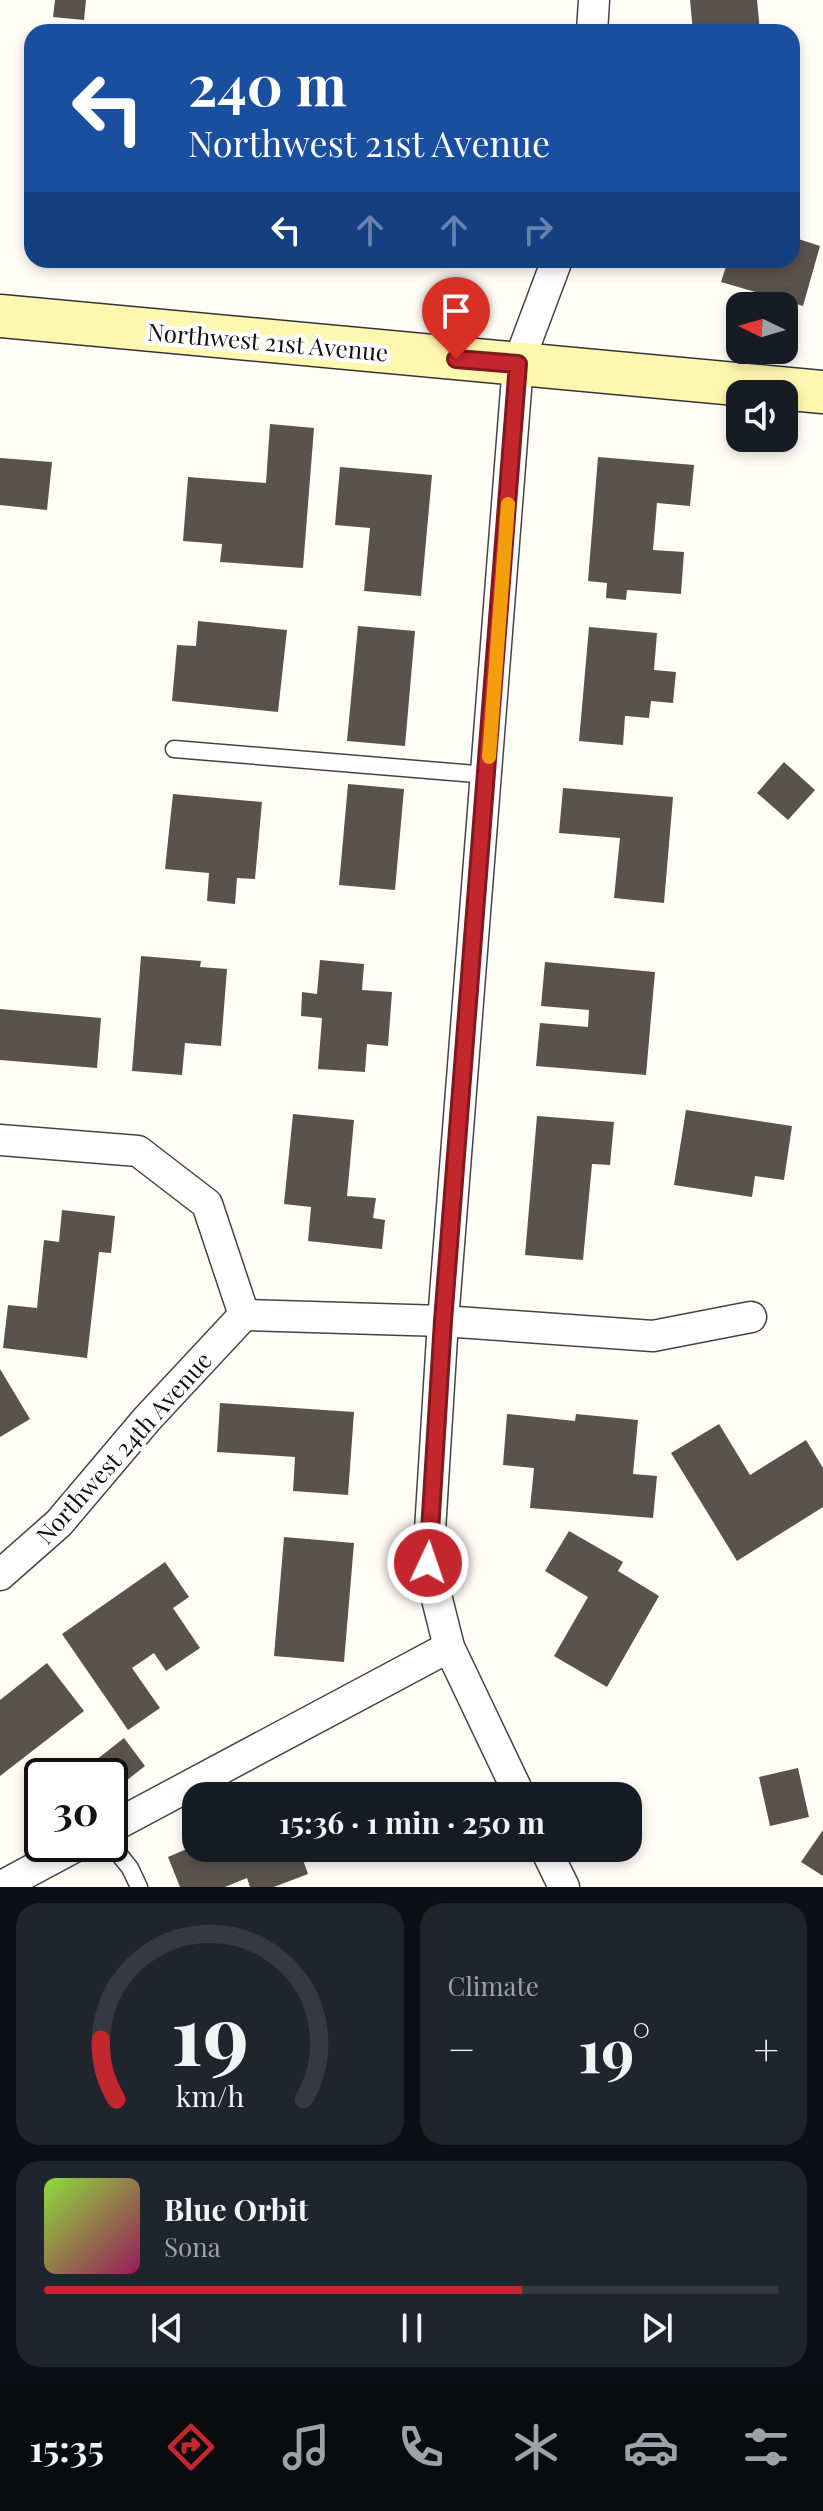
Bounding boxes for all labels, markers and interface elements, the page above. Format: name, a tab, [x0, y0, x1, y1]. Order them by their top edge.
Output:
text: 240 m	[188, 46, 347, 121]
icon: left	[56, 56, 160, 160]
text: Northwest 21st Avenue	[188, 118, 550, 166]
icon: left	[264, 208, 308, 252]
icon: ahead	[348, 208, 392, 252]
icon: ahead	[432, 208, 476, 252]
icon: right	[516, 208, 560, 252]
pin	[422, 277, 490, 359]
icon: arrive	[434, 289, 478, 333]
north arrow	[726, 292, 798, 364]
map controls	[726, 292, 798, 452]
street label: Northwest 21st Avenue	[146, 315, 390, 367]
button: sound	[726, 380, 798, 452]
street label: Northwest 24th Avenue	[28, 1344, 218, 1550]
position arrow	[386, 1521, 470, 1605]
speed limit sign: 30	[24, 1758, 128, 1862]
text: 15:36 · 1 min · 250 m	[279, 1802, 545, 1842]
text: Climate	[448, 1968, 539, 2003]
text: 19	[171, 1976, 249, 2087]
text: 19°	[578, 2008, 651, 2088]
text: −	[448, 2018, 476, 2077]
text: +	[753, 2018, 779, 2077]
text: km/h	[175, 2076, 244, 2114]
text: Blue Orbit	[164, 2189, 308, 2229]
text: Sona	[164, 2229, 221, 2264]
icon: previous	[145, 2306, 189, 2350]
icon: pause	[390, 2306, 434, 2350]
icon: next	[635, 2306, 679, 2350]
icon: directions	[163, 2419, 219, 2475]
icon: music	[278, 2419, 334, 2475]
icon: phone	[393, 2419, 449, 2475]
icon: climate	[508, 2419, 564, 2475]
icon: car	[623, 2419, 679, 2475]
icon: filters	[738, 2419, 794, 2475]
text: 15:35	[29, 2423, 104, 2471]

